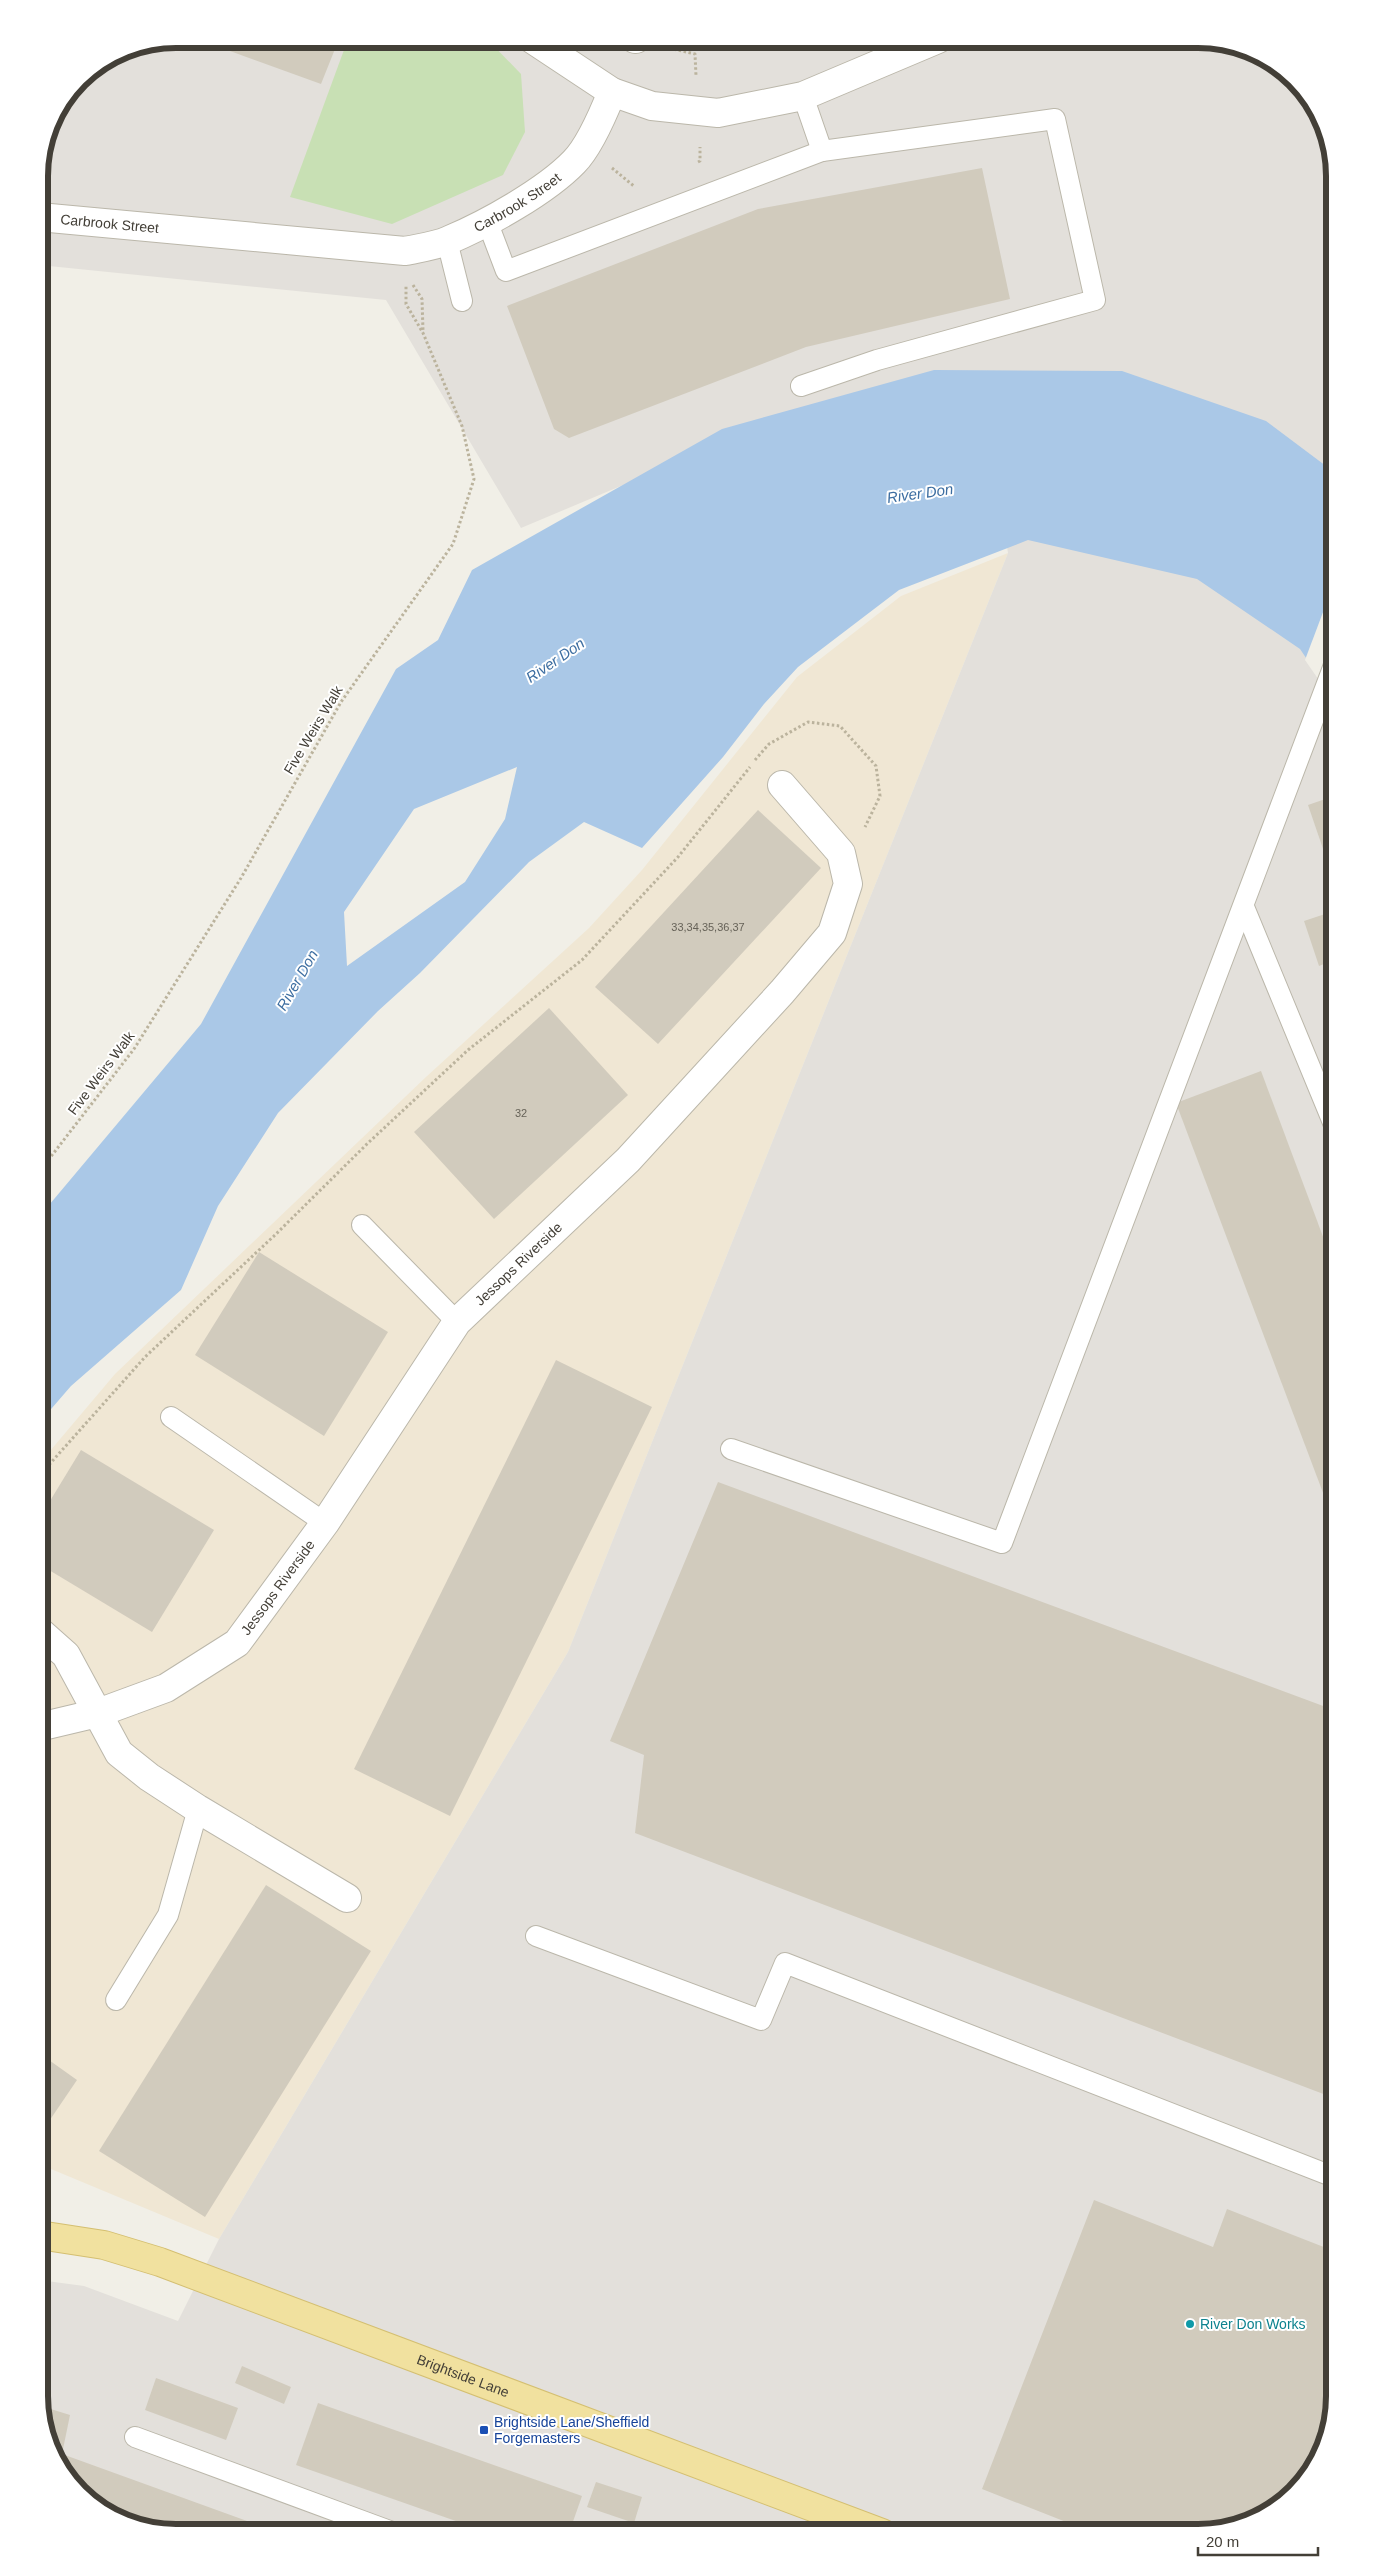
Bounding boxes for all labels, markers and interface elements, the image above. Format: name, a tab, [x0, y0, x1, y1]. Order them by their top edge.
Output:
street label: Carbrook Street	[471, 169, 564, 235]
street label: Carbrook Street	[60, 211, 160, 236]
water label: River Don	[886, 480, 954, 506]
water label: River Don	[523, 634, 587, 686]
street label: Five Weirs Walk	[280, 682, 346, 777]
house number: 33,34,35,36,37	[671, 921, 745, 933]
water label: River Don	[273, 947, 321, 1013]
street label: Five Weirs Walk	[64, 1027, 138, 1118]
house number: 32	[515, 1107, 527, 1119]
street label: Jessops Riverside	[472, 1219, 565, 1309]
street label: Jessops Riverside	[238, 1537, 318, 1638]
place label: River Don Works	[1200, 2316, 1306, 2332]
marker: River Don Works	[1184, 2318, 1196, 2330]
street label: Brightside Lane	[415, 2351, 512, 2400]
place label: Brightside Lane/Sheffield Forgemasters	[494, 2414, 649, 2446]
marker: Brightside Lane/Sheffield Forgemasters	[478, 2424, 490, 2436]
scale bar	[1198, 2524, 1318, 2556]
text: 20 m	[1206, 2533, 1239, 2550]

